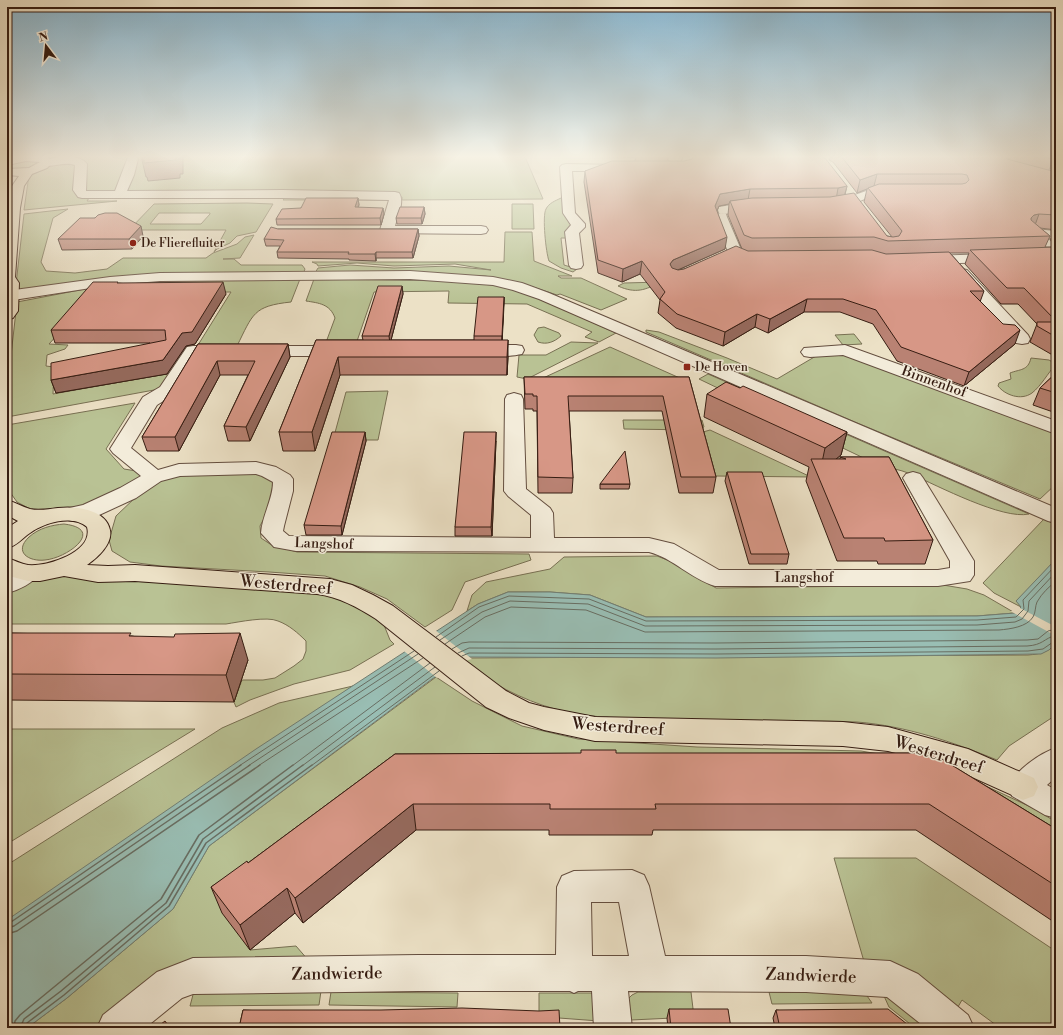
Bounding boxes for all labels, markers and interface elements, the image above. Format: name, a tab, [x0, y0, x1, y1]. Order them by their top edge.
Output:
north arrow	[26, 26, 66, 66]
text: N	[37, 29, 50, 45]
place label: De Flierefluiter	[141, 236, 225, 251]
marker: De Flierefluiter	[128, 238, 138, 248]
place label: De Hoven	[695, 360, 748, 375]
marker: De Hoven	[682, 362, 692, 372]
street label: Binnenhof	[898, 362, 970, 402]
street label: Langshof	[294, 534, 355, 554]
street label: Langshof	[774, 569, 834, 587]
street label: Westerdreef	[238, 570, 334, 600]
street label: Westerdreef	[570, 713, 666, 741]
street label: Westerdreef	[891, 731, 987, 779]
street label: Zandwierde	[291, 962, 383, 986]
street label: Zandwierde	[765, 963, 857, 989]

